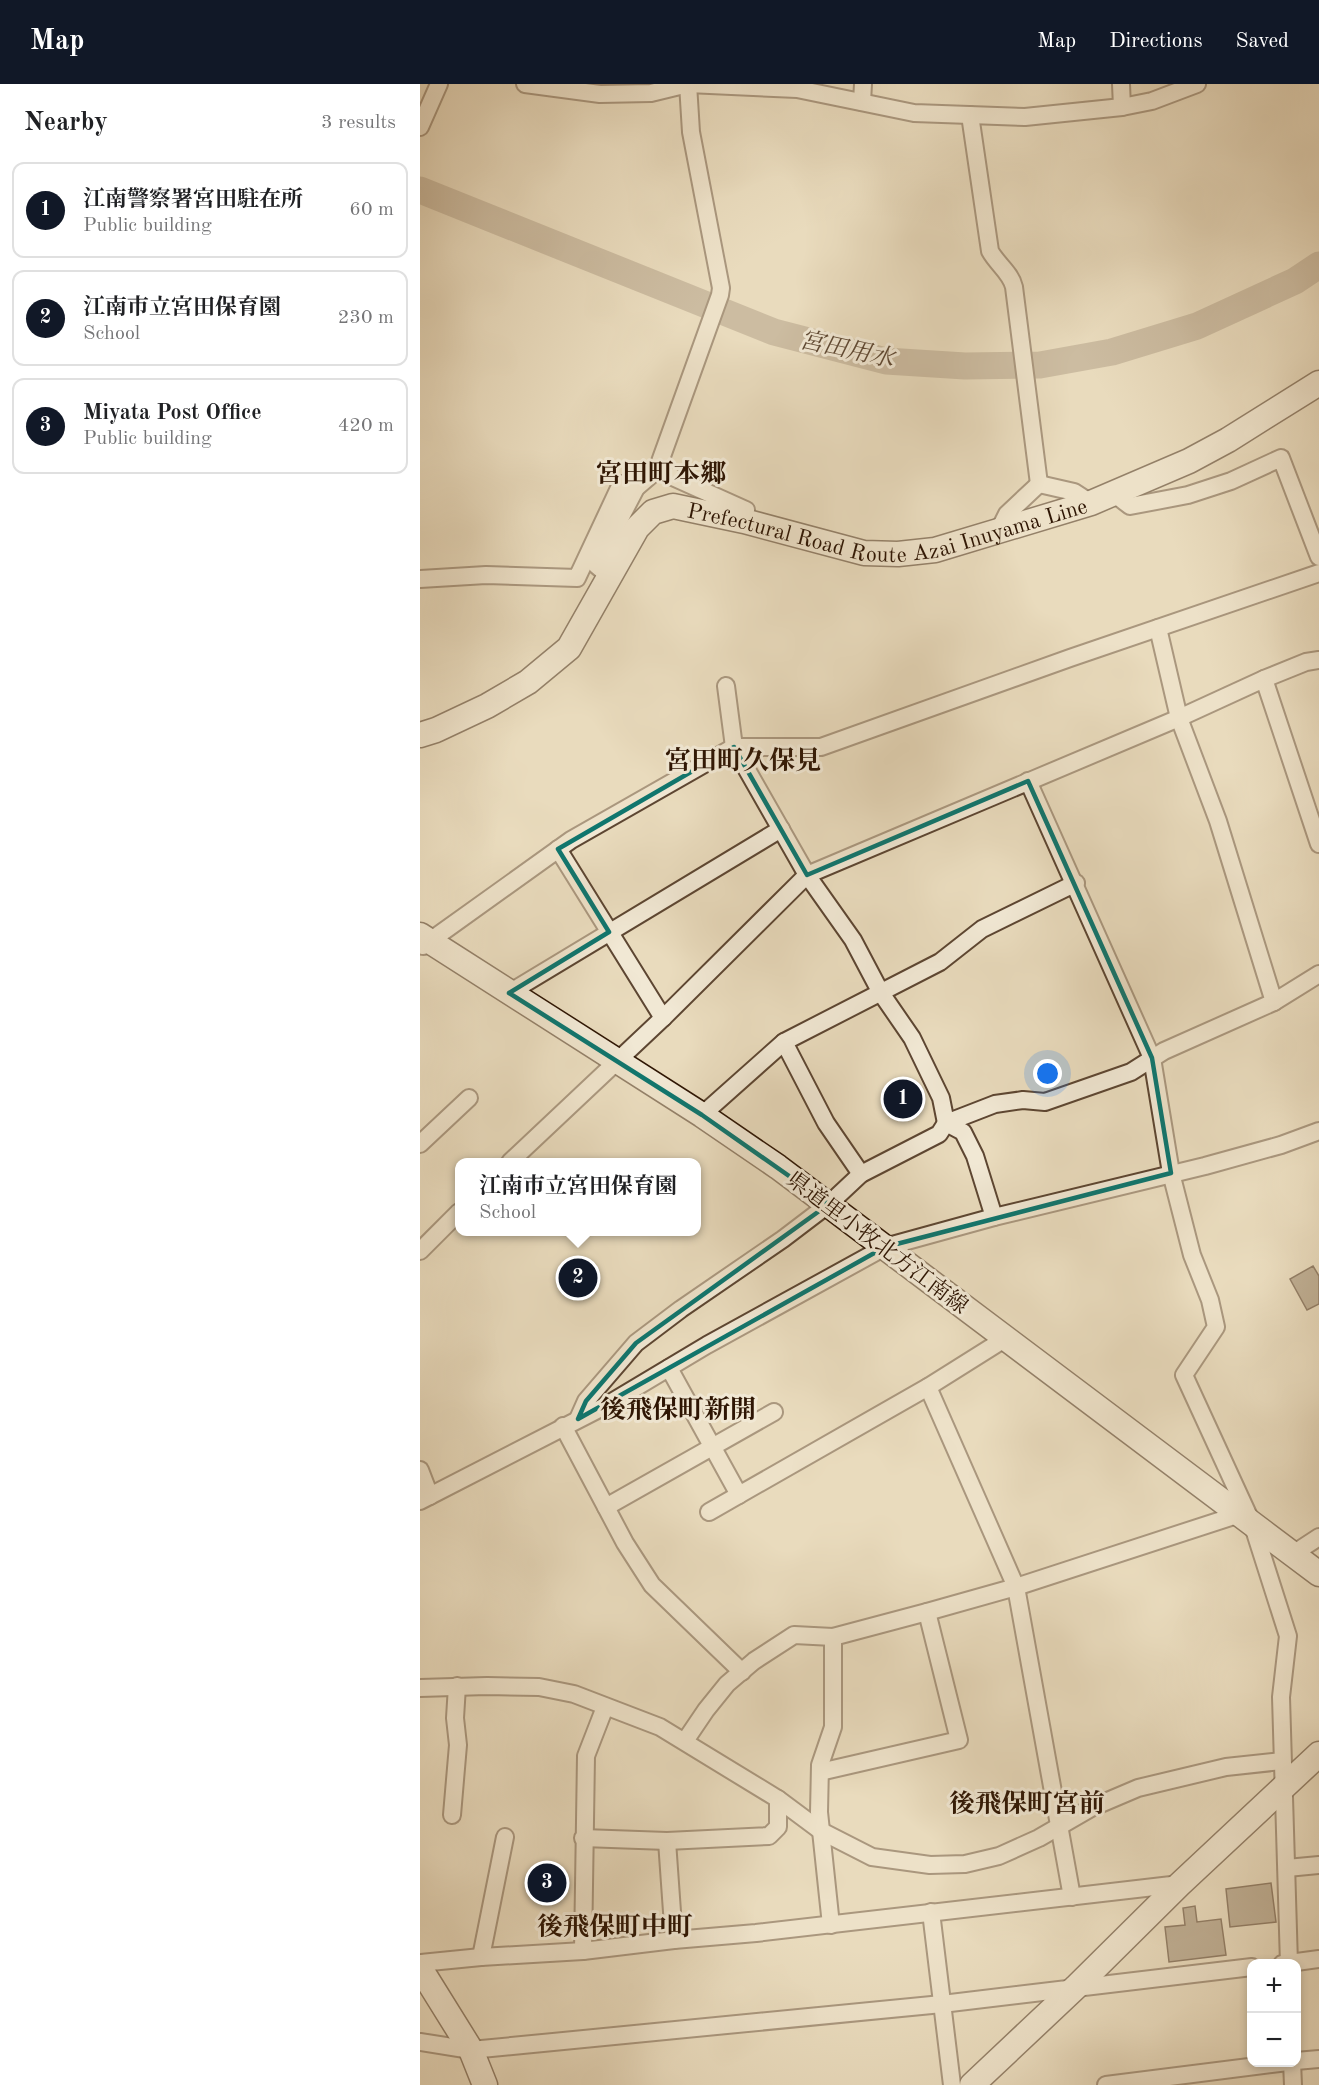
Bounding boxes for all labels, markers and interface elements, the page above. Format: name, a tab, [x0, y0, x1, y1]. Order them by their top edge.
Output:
text: Map	[30, 28, 84, 56]
text: Map	[1037, 31, 1076, 52]
text: Directions	[1109, 31, 1203, 52]
text: Saved	[1236, 31, 1289, 52]
text: Nearby	[24, 110, 108, 136]
text: 3 results	[321, 113, 396, 133]
text: 江南警察署宮田駐在所	[83, 189, 303, 211]
text: 1	[40, 200, 51, 220]
text: 60 m	[349, 200, 394, 220]
text: Public building	[83, 216, 212, 236]
text: 江南市立宮田保育園	[83, 297, 281, 319]
text: 2	[40, 308, 51, 328]
text: 230 m	[338, 308, 394, 328]
text: School	[83, 324, 140, 344]
water label: 宮田用水	[797, 326, 899, 373]
text: Miyata Post Office	[83, 402, 262, 424]
text: 3	[40, 416, 51, 436]
text: 420 m	[338, 416, 394, 436]
text: Public building	[83, 429, 212, 449]
district label: 宮田町本郷	[596, 459, 727, 488]
street label: Prefectural Road Route Azai Inuyama Line	[681, 486, 1093, 520]
text: Prefectural Road Route Azai Inuyama Line	[685, 496, 1090, 567]
district label: 宮田町久保見	[665, 746, 821, 775]
your location	[1033, 1059, 1062, 1088]
pin: 1	[884, 1076, 922, 1122]
popup	[455, 1158, 701, 1236]
street label: 県道里小牧北方江南線	[782, 1167, 972, 1319]
text: 江南市立宮田保育園	[479, 1176, 677, 1198]
text: School	[479, 1203, 536, 1223]
pin: 2	[558, 1256, 598, 1300]
district label: 後飛保町新開	[600, 1395, 756, 1424]
district label: 後飛保町宮前	[949, 1789, 1105, 1818]
pin: 3	[528, 1860, 566, 1906]
district label: 後飛保町中町	[537, 1912, 693, 1941]
map controls	[1247, 1959, 1301, 2067]
button: +	[1247, 1959, 1301, 2013]
button: −	[1247, 2013, 1301, 2067]

